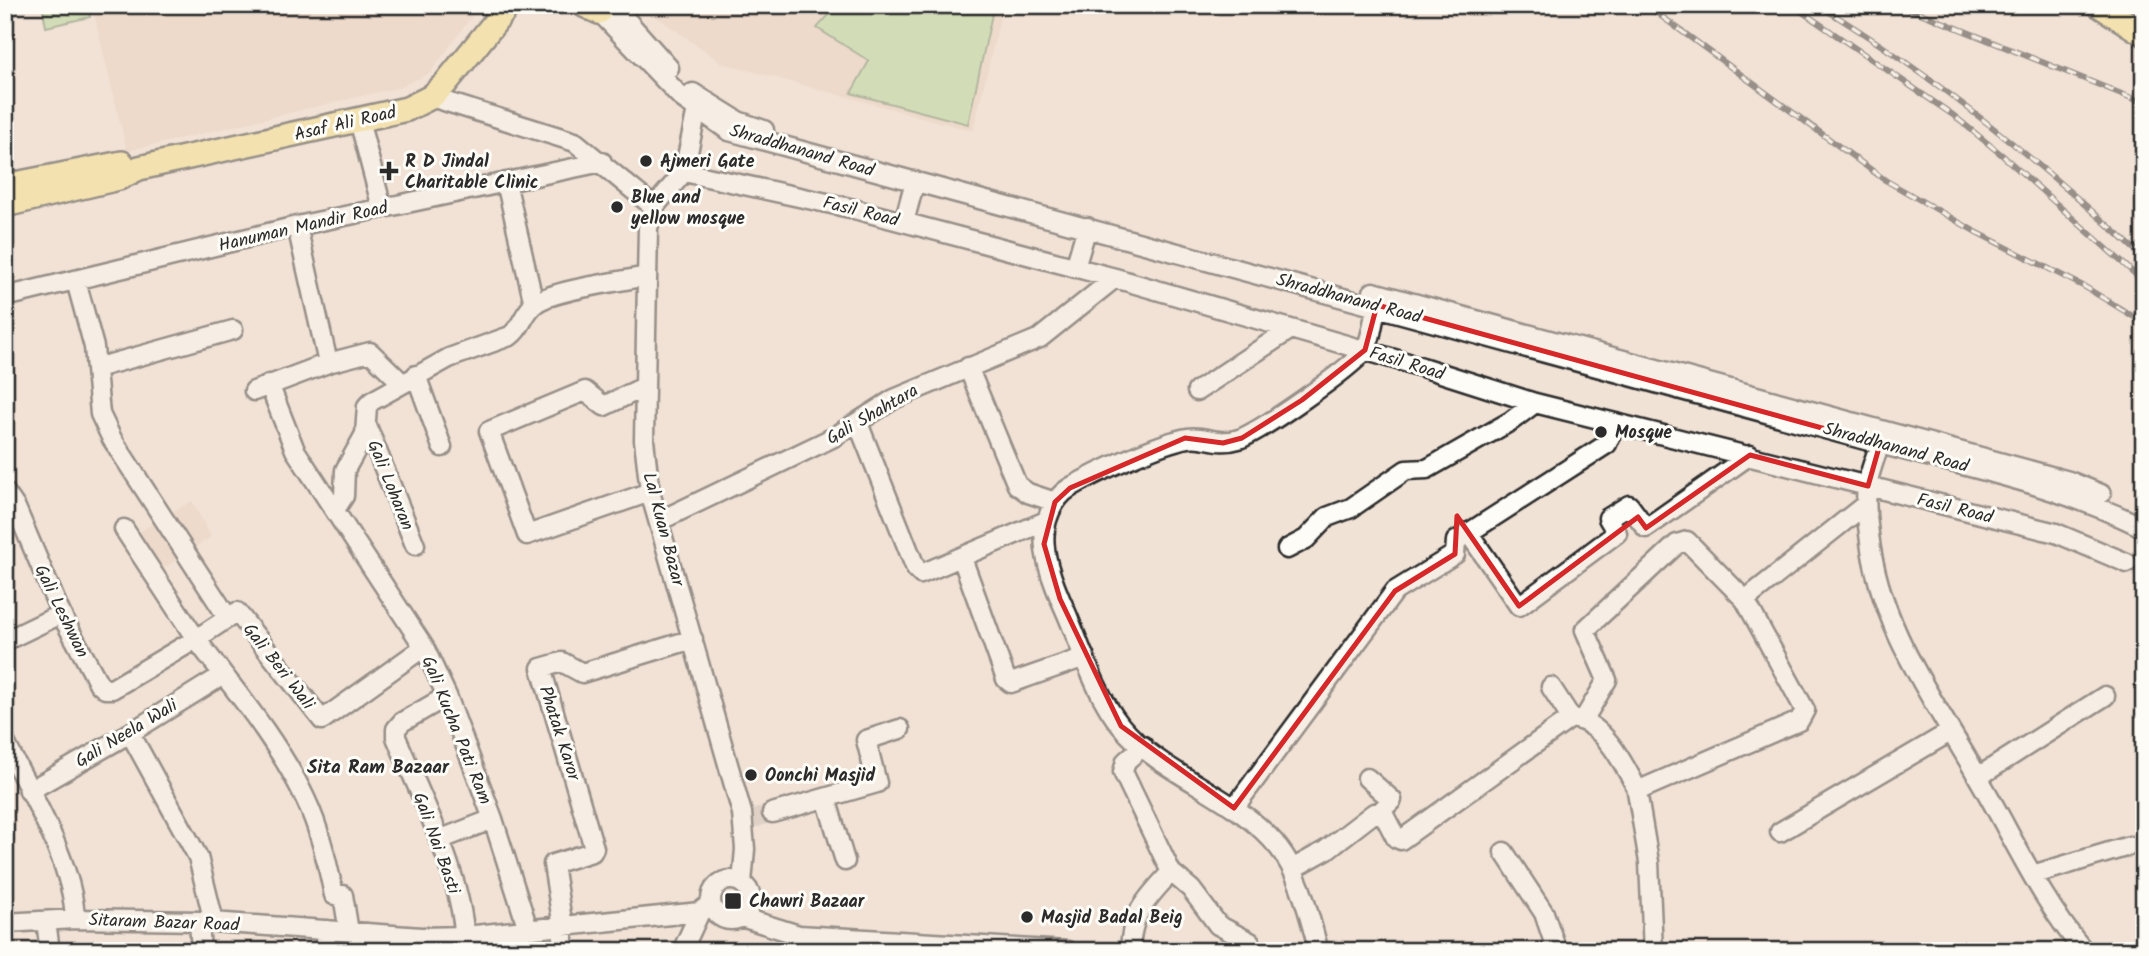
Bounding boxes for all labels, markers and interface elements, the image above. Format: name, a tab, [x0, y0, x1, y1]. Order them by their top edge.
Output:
street label: Asaf Ali Road	[291, 98, 400, 150]
street label: Shraddhanand Road	[726, 117, 878, 186]
place label: R D Jindal Charitable Clinic	[405, 148, 539, 198]
place label: Ajmeri Gate	[660, 148, 755, 177]
marker: Ajmeri Gate	[638, 153, 654, 169]
marker: R D Jindal Charitable Clinic	[379, 161, 399, 181]
place label: Blue and yellow mosque	[630, 184, 745, 234]
street label: Fasil Road	[820, 189, 903, 236]
street label: Hanuman Mandir Road	[216, 194, 392, 261]
marker: Blue and yellow mosque	[609, 199, 625, 215]
street label: Shraddhanand Road	[1273, 266, 1426, 333]
street label: Fasil Road	[1365, 339, 1449, 390]
street label: Gali Shahtara	[821, 377, 924, 453]
street label: Shraddhanand Road	[1820, 415, 1973, 482]
place label: Mosque	[1615, 419, 1672, 448]
marker: Mosque	[1593, 424, 1609, 440]
street label: Gali Loharan	[358, 436, 421, 535]
street label: Lal Kuan Bazar	[633, 469, 692, 590]
street label: Fasil Road	[1914, 486, 1997, 533]
street label: Gali Leshwan	[26, 560, 96, 663]
street label: Gali Beri Wali	[235, 617, 322, 717]
street label: Gali Kucha Pati Ram	[413, 652, 499, 809]
street label: Phatak Karor	[530, 682, 588, 786]
street label: Gali Neela Wali	[70, 692, 184, 776]
district label: Sita Ram Bazaar	[307, 753, 450, 783]
place label: Oonchi Masjid	[765, 762, 875, 791]
marker: Oonchi Masjid	[743, 767, 759, 783]
street label: Gali Nai Basti	[404, 789, 468, 899]
place label: Chawri Bazaar	[749, 888, 866, 917]
marker: Chawri Bazaar	[723, 891, 743, 911]
place label: Masjid Badal Beig	[1041, 904, 1183, 933]
street label: Sitaram Bazar Road	[88, 906, 241, 941]
marker: Masjid Badal Beig	[1019, 909, 1035, 925]

